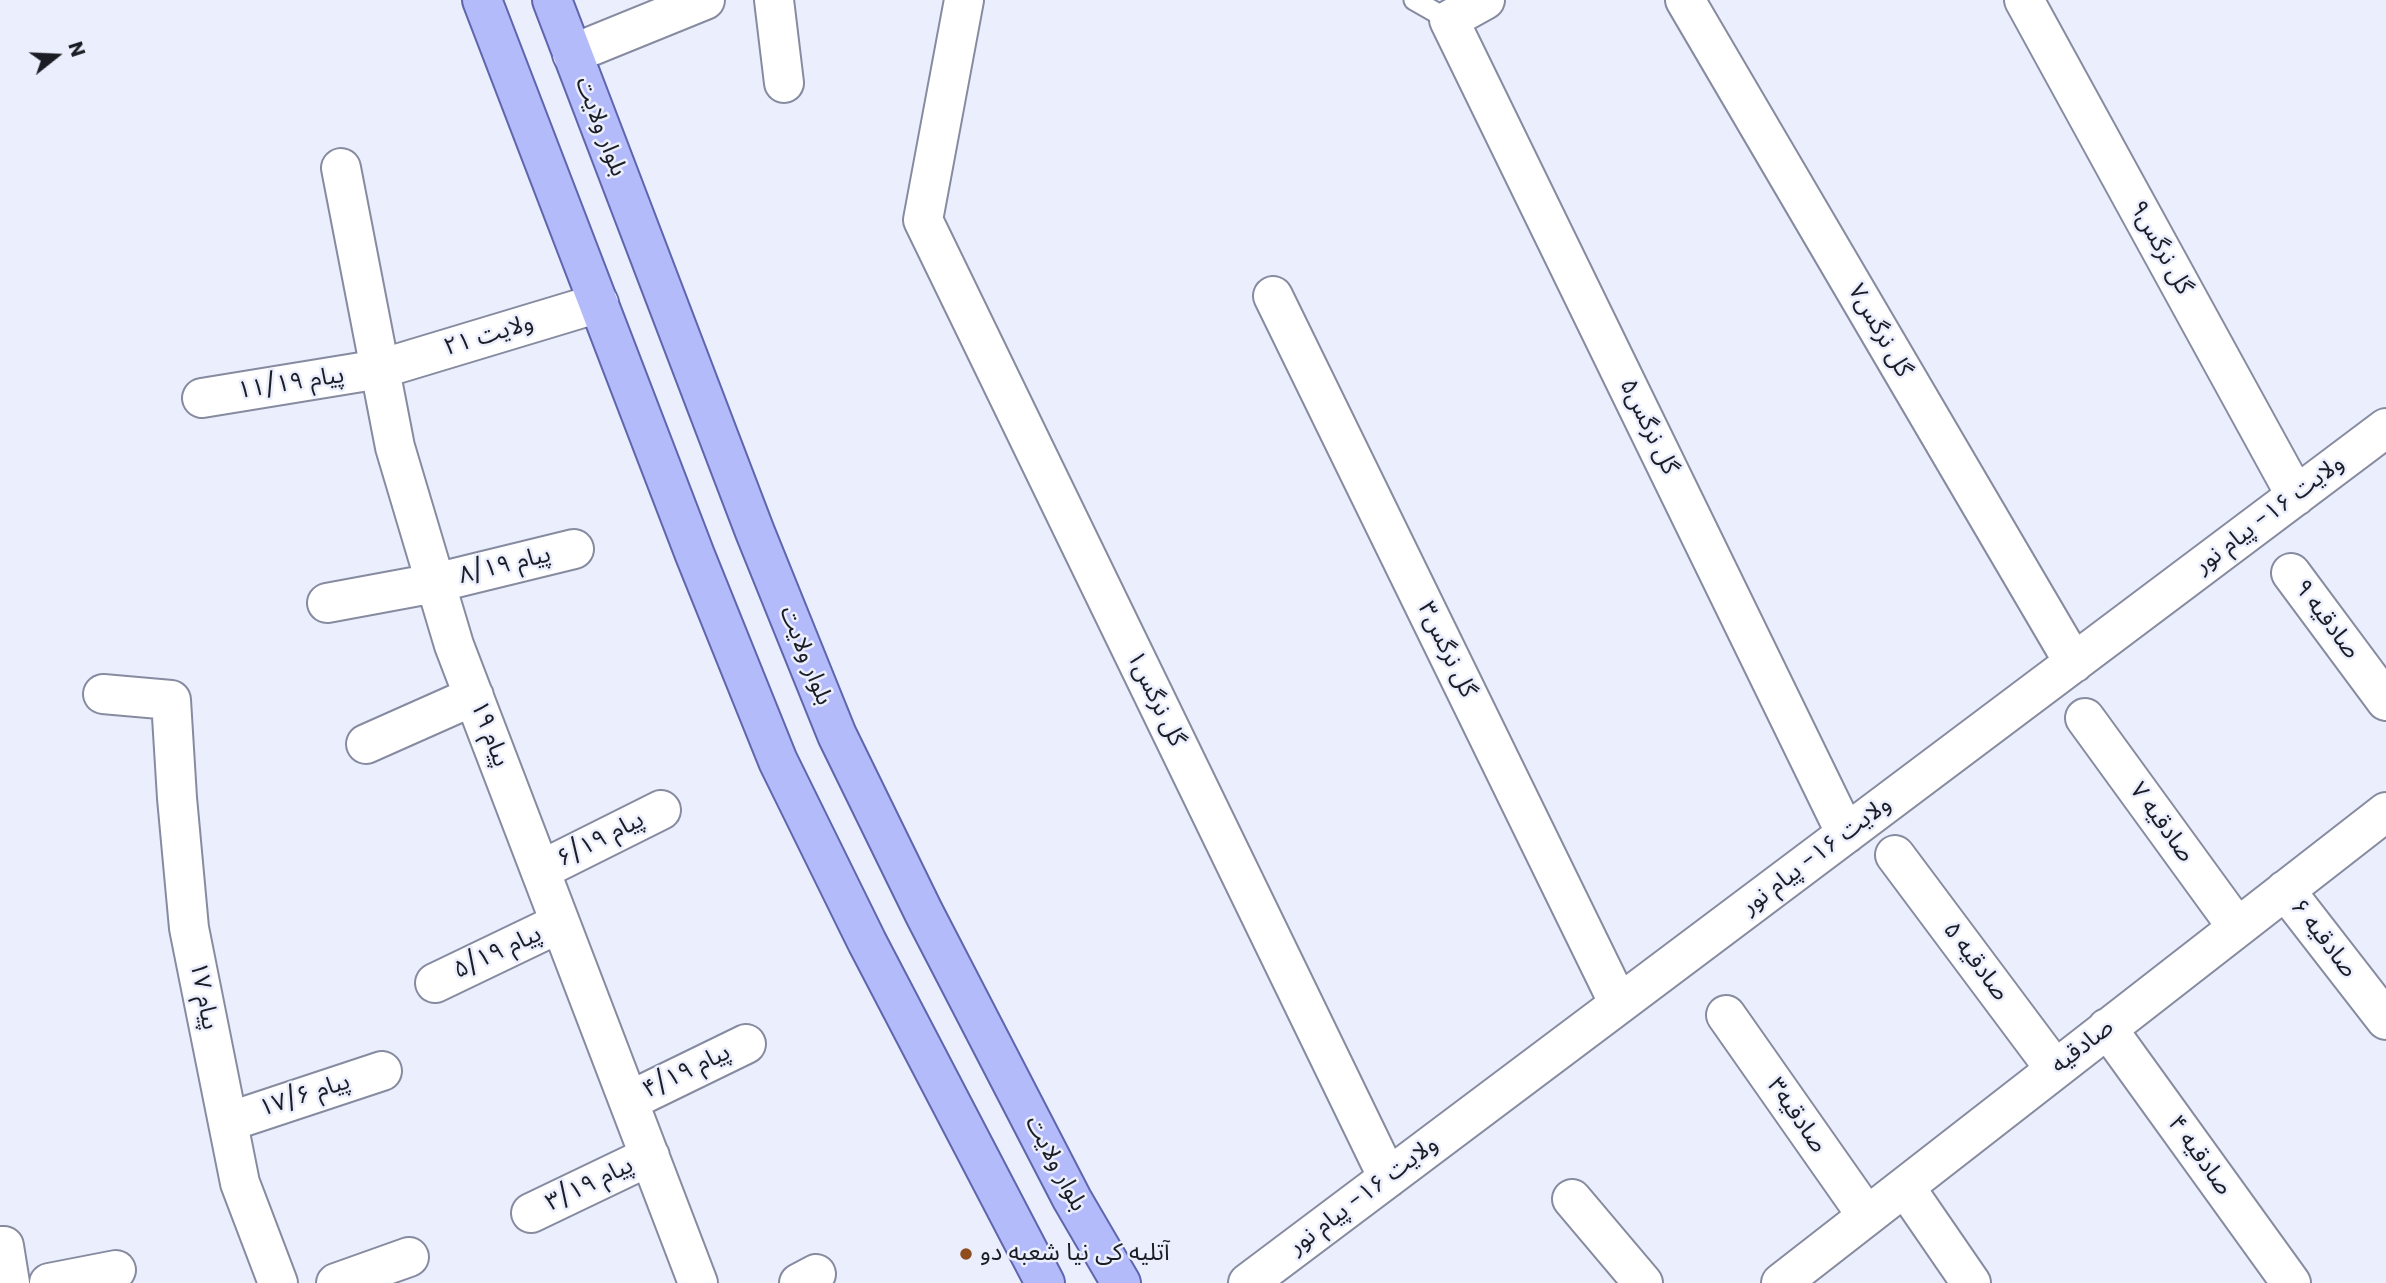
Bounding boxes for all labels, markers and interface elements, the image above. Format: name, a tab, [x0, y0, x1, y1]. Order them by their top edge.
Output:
north arrow	[21, 21, 91, 91]
text: N	[61, 38, 91, 60]
street label: بلوار ولایت	[568, 73, 632, 181]
street label: گل نرگس۹	[2122, 196, 2198, 300]
street label: گل نرگس۷	[1841, 279, 1917, 383]
street label: ولایت ۲۱	[441, 309, 537, 363]
street label: پیام ۱۱/۱۹	[236, 361, 346, 407]
street label: گل نرگس۵	[1613, 374, 1683, 480]
street label: ولایت ۱۶- پیام نور	[2190, 450, 2350, 580]
street label: پیام ۸/۱۹	[456, 541, 554, 591]
street label: صادقیه ۹	[2287, 575, 2365, 665]
street label: گل نرگس۳	[1411, 597, 1481, 703]
street label: بلوار ولایت	[772, 602, 838, 710]
street label: گل نرگس۱	[1120, 646, 1190, 752]
street label: پیام ۱۹	[463, 697, 515, 771]
street label: صادقیه ۷	[2122, 777, 2200, 869]
street label: ولایت ۱۶- پیام نور	[1737, 791, 1897, 921]
street label: پیام ۶/۱۹	[553, 806, 649, 874]
street label: صادقیه ۶	[2283, 894, 2363, 984]
street label: صادقیه ۵	[1936, 917, 2014, 1007]
street label: پیام ۵/۱۹	[449, 920, 547, 986]
street label: پیام ۱۷	[182, 960, 224, 1032]
street label: صادقیه	[2046, 1014, 2120, 1080]
street label: پیام ۴/۱۹	[639, 1039, 735, 1105]
street label: پیام ۱۷/۶	[256, 1068, 354, 1124]
street label: صادقیه۳	[1760, 1073, 1832, 1159]
street label: صادقیه ۴	[2160, 1110, 2238, 1202]
street label: بلوار ولایت	[1018, 1111, 1092, 1217]
street label: ولایت ۱۶- پیام نور	[1284, 1131, 1444, 1261]
street label: پیام ۳/۱۹	[542, 1152, 638, 1218]
place label: آتلیه کی نیا شعبه دو	[980, 1240, 1170, 1268]
marker: آتلیه کی نیا شعبه دو	[958, 1246, 974, 1262]

